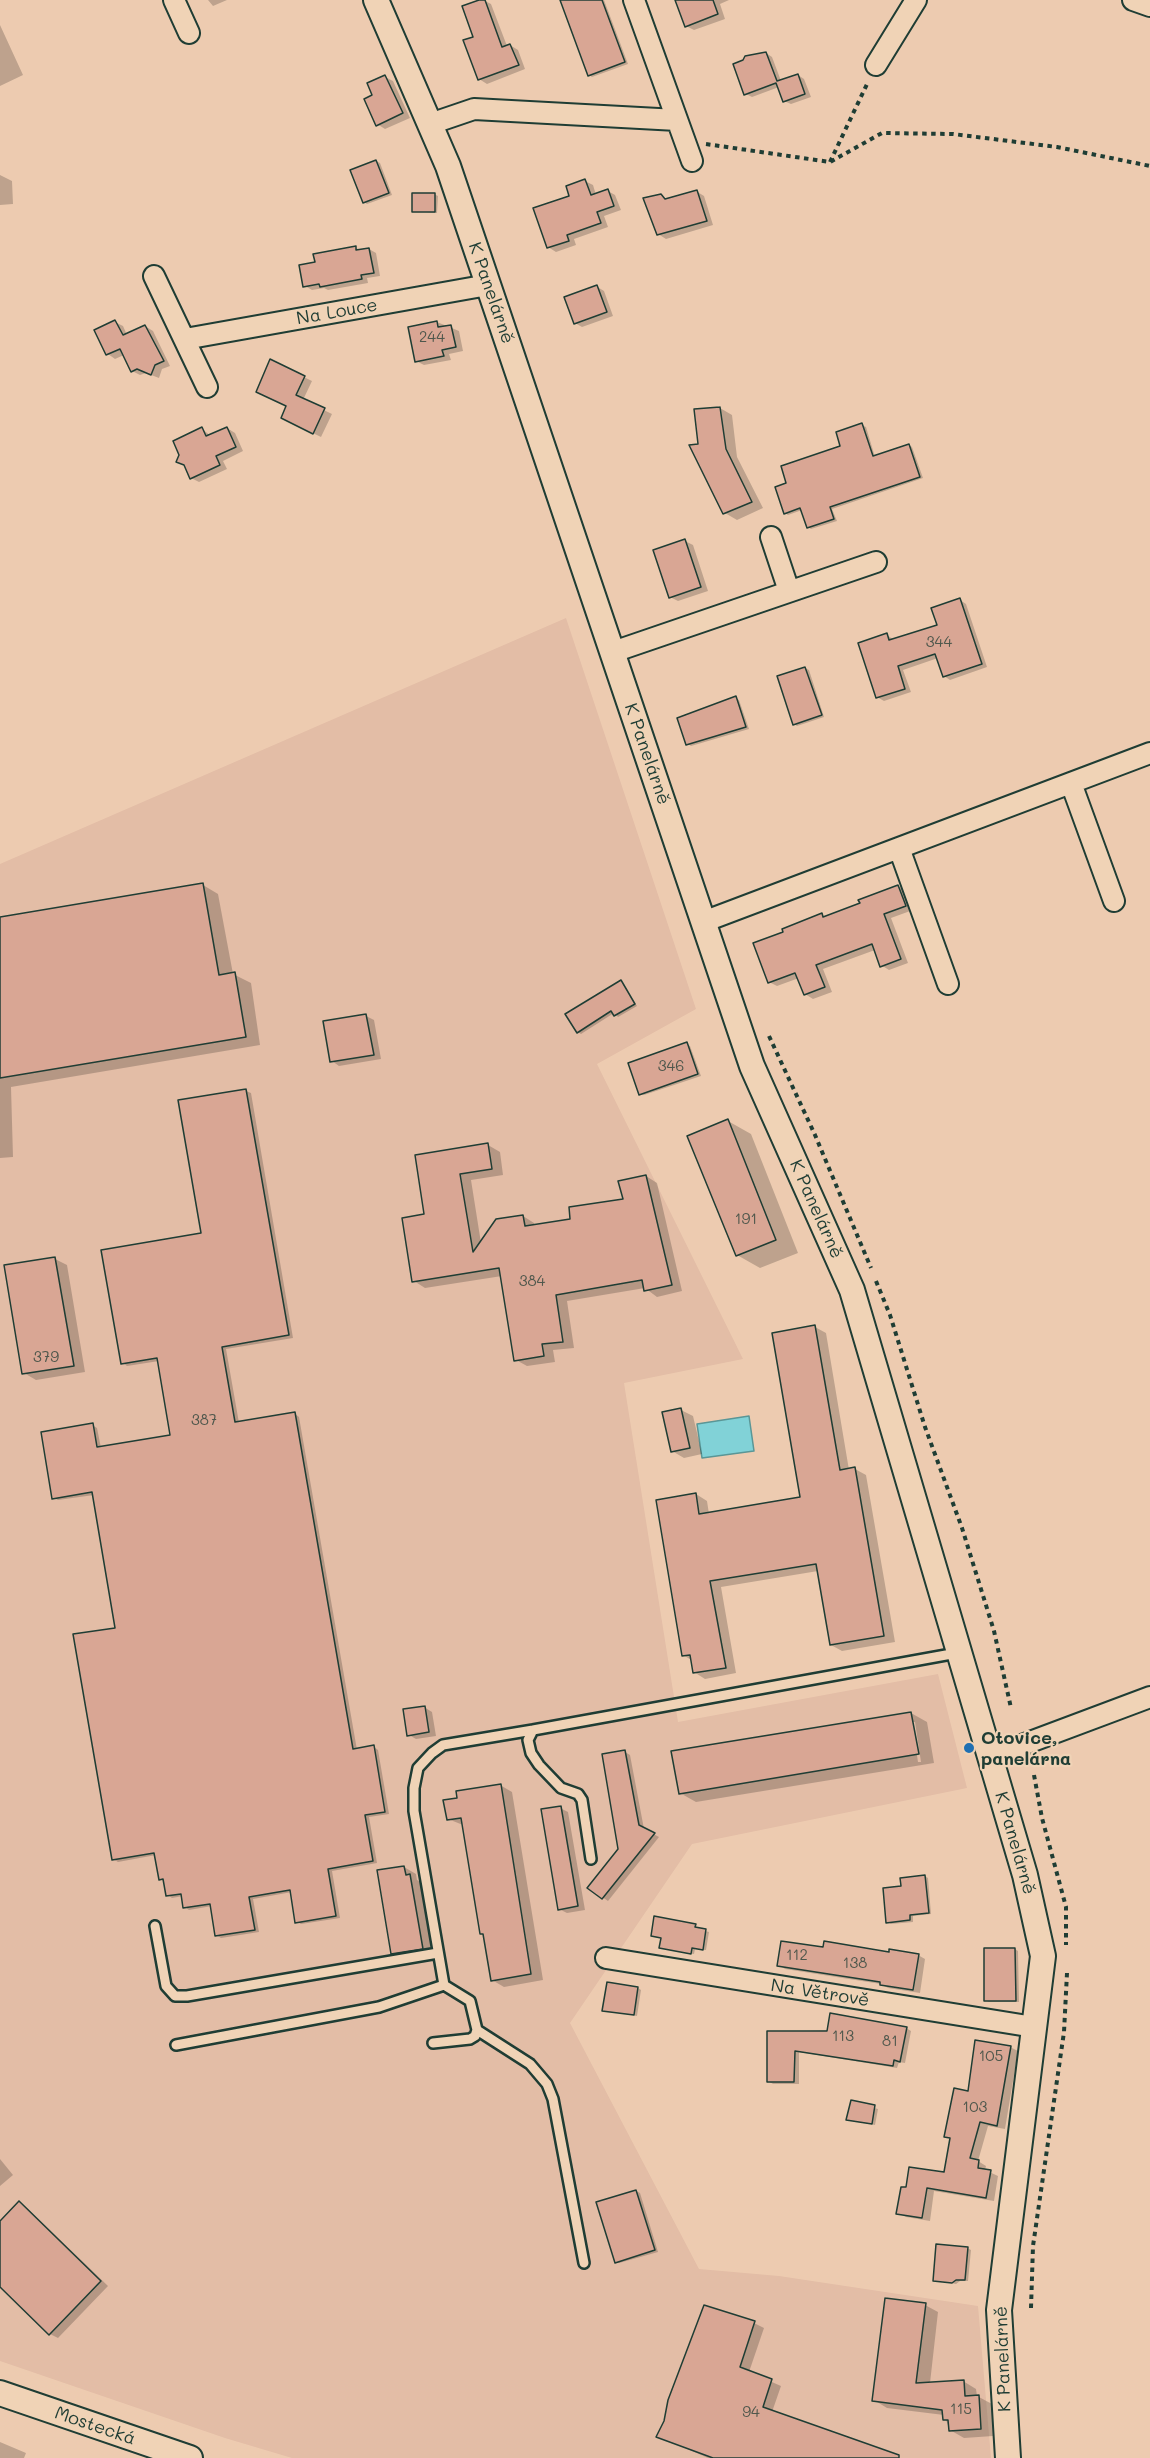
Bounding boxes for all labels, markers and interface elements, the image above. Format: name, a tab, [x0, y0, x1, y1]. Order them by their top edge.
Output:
street label: K Panelárně	[464, 239, 518, 347]
street label: Na Louce	[295, 294, 379, 330]
house number: 244	[419, 328, 445, 346]
house number: 344	[926, 633, 952, 651]
street label: K Panelárně	[620, 700, 674, 808]
house number: 346	[658, 1057, 684, 1075]
street label: K Panelárně	[785, 1156, 847, 1262]
house number: 191	[735, 1210, 757, 1228]
house number: 384	[519, 1272, 545, 1290]
house number: 379	[33, 1348, 59, 1366]
house number: 387	[191, 1411, 217, 1429]
place label: Otovice, panelárna	[981, 1727, 1071, 1770]
marker: Otovice, panelárna	[962, 1741, 976, 1755]
street label: K Panelárně	[990, 1789, 1040, 1897]
house number: 112	[786, 1946, 808, 1964]
house number: 138	[843, 1954, 867, 1972]
street label: Na Větrově	[769, 1975, 871, 2011]
house number: 113	[832, 2027, 854, 2045]
house number: 81	[882, 2032, 898, 2050]
house number: 105	[979, 2047, 1003, 2065]
house number: 103	[963, 2098, 987, 2116]
street label: K Panelárně	[990, 2306, 1016, 2412]
house number: 115	[950, 2400, 972, 2418]
street label: Mostecká	[52, 2402, 138, 2450]
house number: 94	[742, 2403, 760, 2421]

